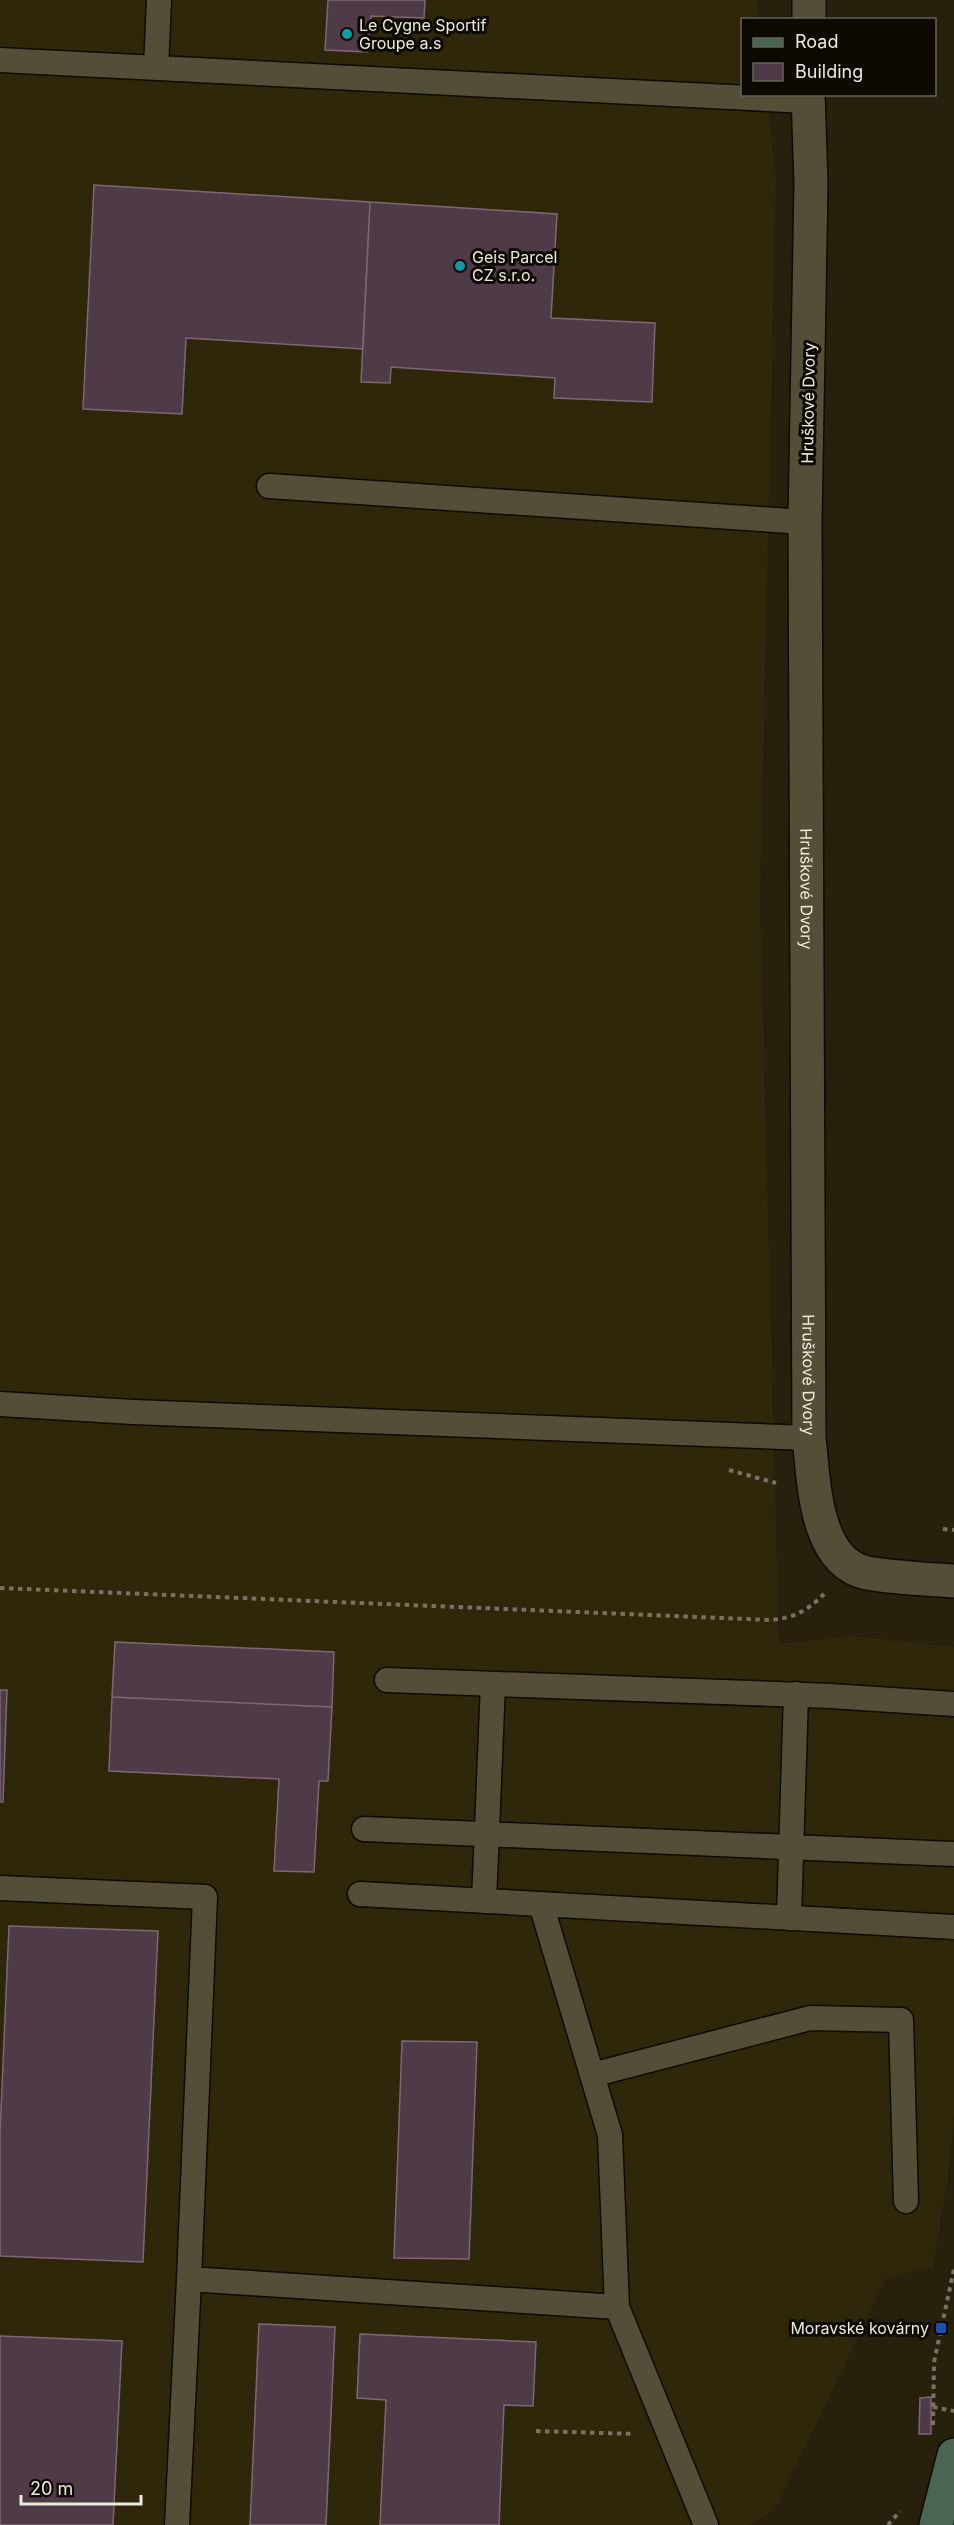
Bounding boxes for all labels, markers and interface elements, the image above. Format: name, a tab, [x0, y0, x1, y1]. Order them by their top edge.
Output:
place label: Le Cygne Sportif Groupe a.s	[359, 15, 486, 53]
legend	[741, 18, 936, 96]
marker: Le Cygne Sportif Groupe a.s	[340, 27, 354, 41]
text: Road	[795, 31, 838, 52]
text: Building	[795, 61, 863, 82]
place label: Geis Parcel CZ s.r.o.	[472, 247, 557, 285]
marker: Geis Parcel CZ s.r.o.	[453, 259, 467, 273]
street label: Hruškové Dvory	[797, 342, 819, 464]
street label: Hruškové Dvory	[796, 828, 817, 950]
street label: Hruškové Dvory	[798, 1314, 819, 1436]
place label: Moravské kovárny	[790, 2318, 929, 2338]
marker: Moravské kovárny	[934, 2321, 948, 2335]
scale bar	[21, 2468, 141, 2506]
text: 20 m	[30, 2478, 73, 2499]

